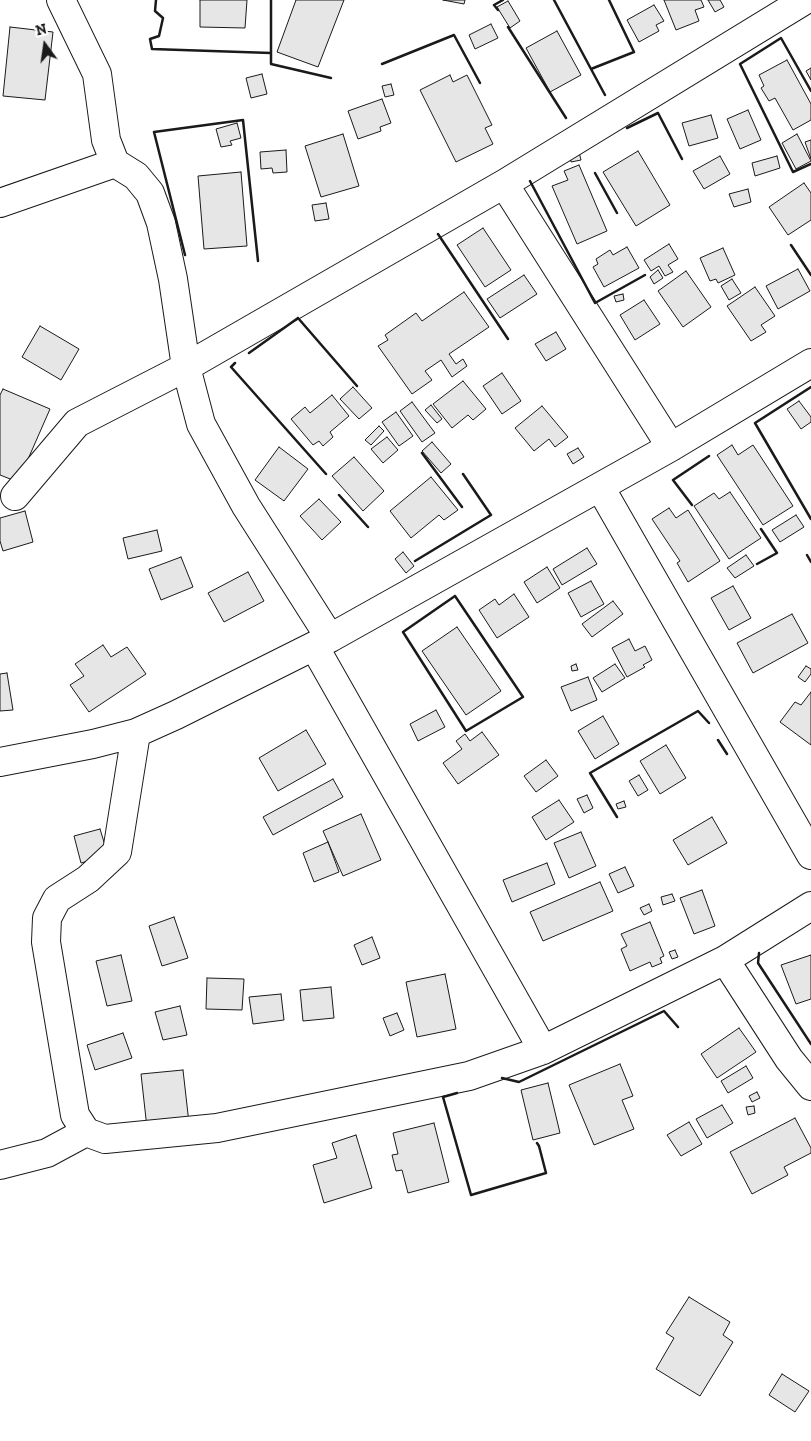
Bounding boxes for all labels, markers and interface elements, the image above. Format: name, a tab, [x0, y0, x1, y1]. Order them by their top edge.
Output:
north arrow	[20, 20, 70, 70]
text: N	[34, 20, 48, 39]

